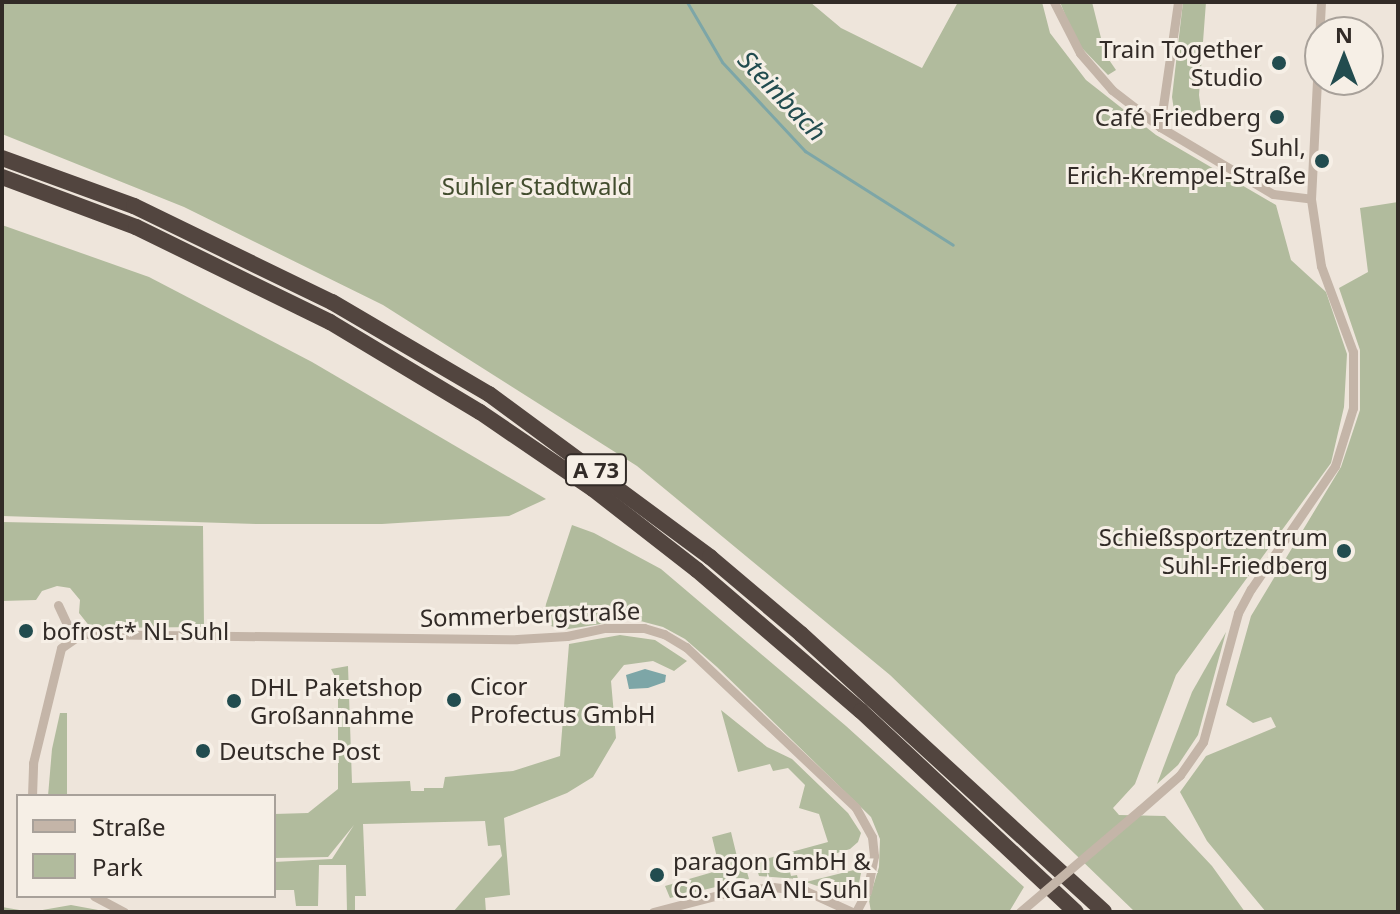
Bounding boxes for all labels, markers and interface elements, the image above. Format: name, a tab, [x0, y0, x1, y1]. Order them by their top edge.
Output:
north arrow	[1304, 16, 1384, 96]
text: N	[1335, 19, 1353, 49]
place label: Train Together Studio	[1099, 35, 1263, 91]
water label: Steinbach	[731, 44, 833, 148]
marker: Train Together Studio	[1270, 54, 1288, 72]
place label: Café Friedberg	[1095, 103, 1261, 131]
marker: Café Friedberg	[1268, 108, 1286, 126]
place label: Suhl, Erich-Krempel-Straße	[1067, 133, 1306, 189]
marker: Suhl, Erich-Krempel-Straße	[1313, 152, 1331, 170]
park label: Suhler Stadtwald	[442, 172, 632, 200]
road number: A 73	[564, 452, 628, 488]
place label: Schießsportzentrum Suhl-Friedberg	[1099, 523, 1328, 579]
marker: Schießsportzentrum Suhl-Friedberg	[1335, 542, 1353, 560]
street label: Sommerbergstraße	[419, 596, 641, 632]
place label: bofrost* NL Suhl	[42, 617, 229, 645]
marker: bofrost* NL Suhl	[17, 622, 35, 640]
place label: Cicor Profectus GmbH	[470, 672, 655, 728]
place label: DHL Paketshop Großannahme	[250, 673, 423, 729]
marker: Cicor Profectus GmbH	[445, 691, 463, 709]
marker: DHL Paketshop Großannahme	[225, 692, 243, 710]
place label: Deutsche Post	[219, 737, 380, 765]
marker: Deutsche Post	[194, 742, 212, 760]
legend	[16, 794, 276, 898]
text: Straße	[92, 810, 165, 843]
place label: paragon GmbH & Co. KGaA NL Suhl	[673, 847, 871, 903]
text: Park	[92, 850, 143, 883]
marker: paragon GmbH & Co. KGaA NL Suhl	[648, 866, 666, 884]

